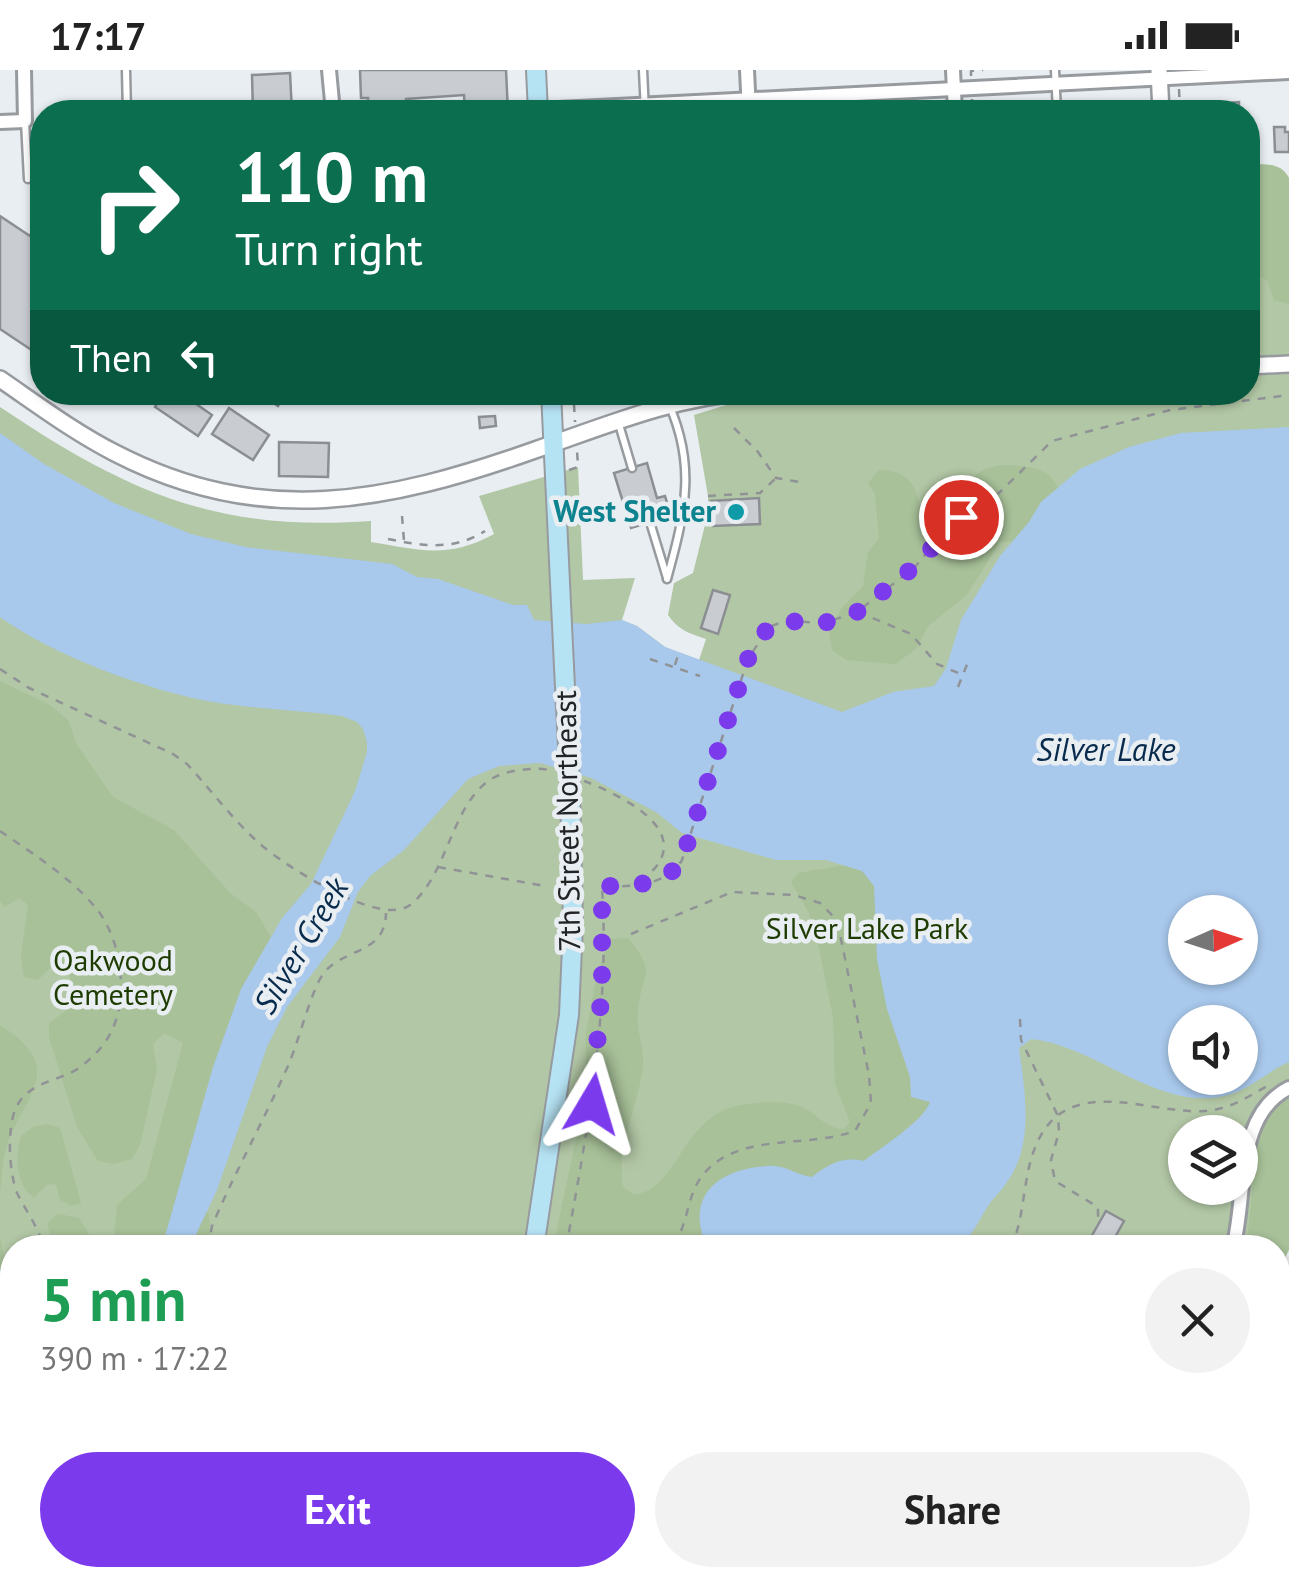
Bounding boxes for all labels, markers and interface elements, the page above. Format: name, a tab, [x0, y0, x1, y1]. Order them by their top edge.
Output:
text: 17:17	[50, 11, 146, 60]
text: 110 m	[235, 131, 428, 221]
icon: right	[70, 140, 200, 270]
text: Turn right	[235, 219, 423, 277]
icon: left	[172, 330, 227, 385]
text: Then	[70, 333, 152, 382]
pin	[919, 475, 1004, 560]
icon: arrive	[934, 490, 989, 545]
place label: West Shelter	[553, 491, 716, 530]
marker: West Shelter	[725, 501, 747, 523]
street label: 7th Street Northeast	[545, 690, 588, 952]
water label: Silver Lake	[1036, 728, 1176, 770]
water label: Silver Creek	[243, 868, 358, 1021]
north arrow	[1168, 895, 1258, 985]
map controls	[1168, 895, 1258, 1205]
park label: Silver Lake Park	[766, 908, 969, 947]
park label: Oakwood Cemetery	[53, 940, 173, 1013]
button: sound	[1168, 1005, 1258, 1095]
position arrow	[540, 1052, 644, 1156]
button: layers	[1168, 1115, 1258, 1205]
text: 5 min	[40, 1260, 186, 1338]
button: close	[1145, 1268, 1250, 1373]
text: 390 m · 17:22	[40, 1337, 229, 1379]
button: Exit	[40, 1452, 635, 1567]
button: Share	[655, 1452, 1250, 1567]

